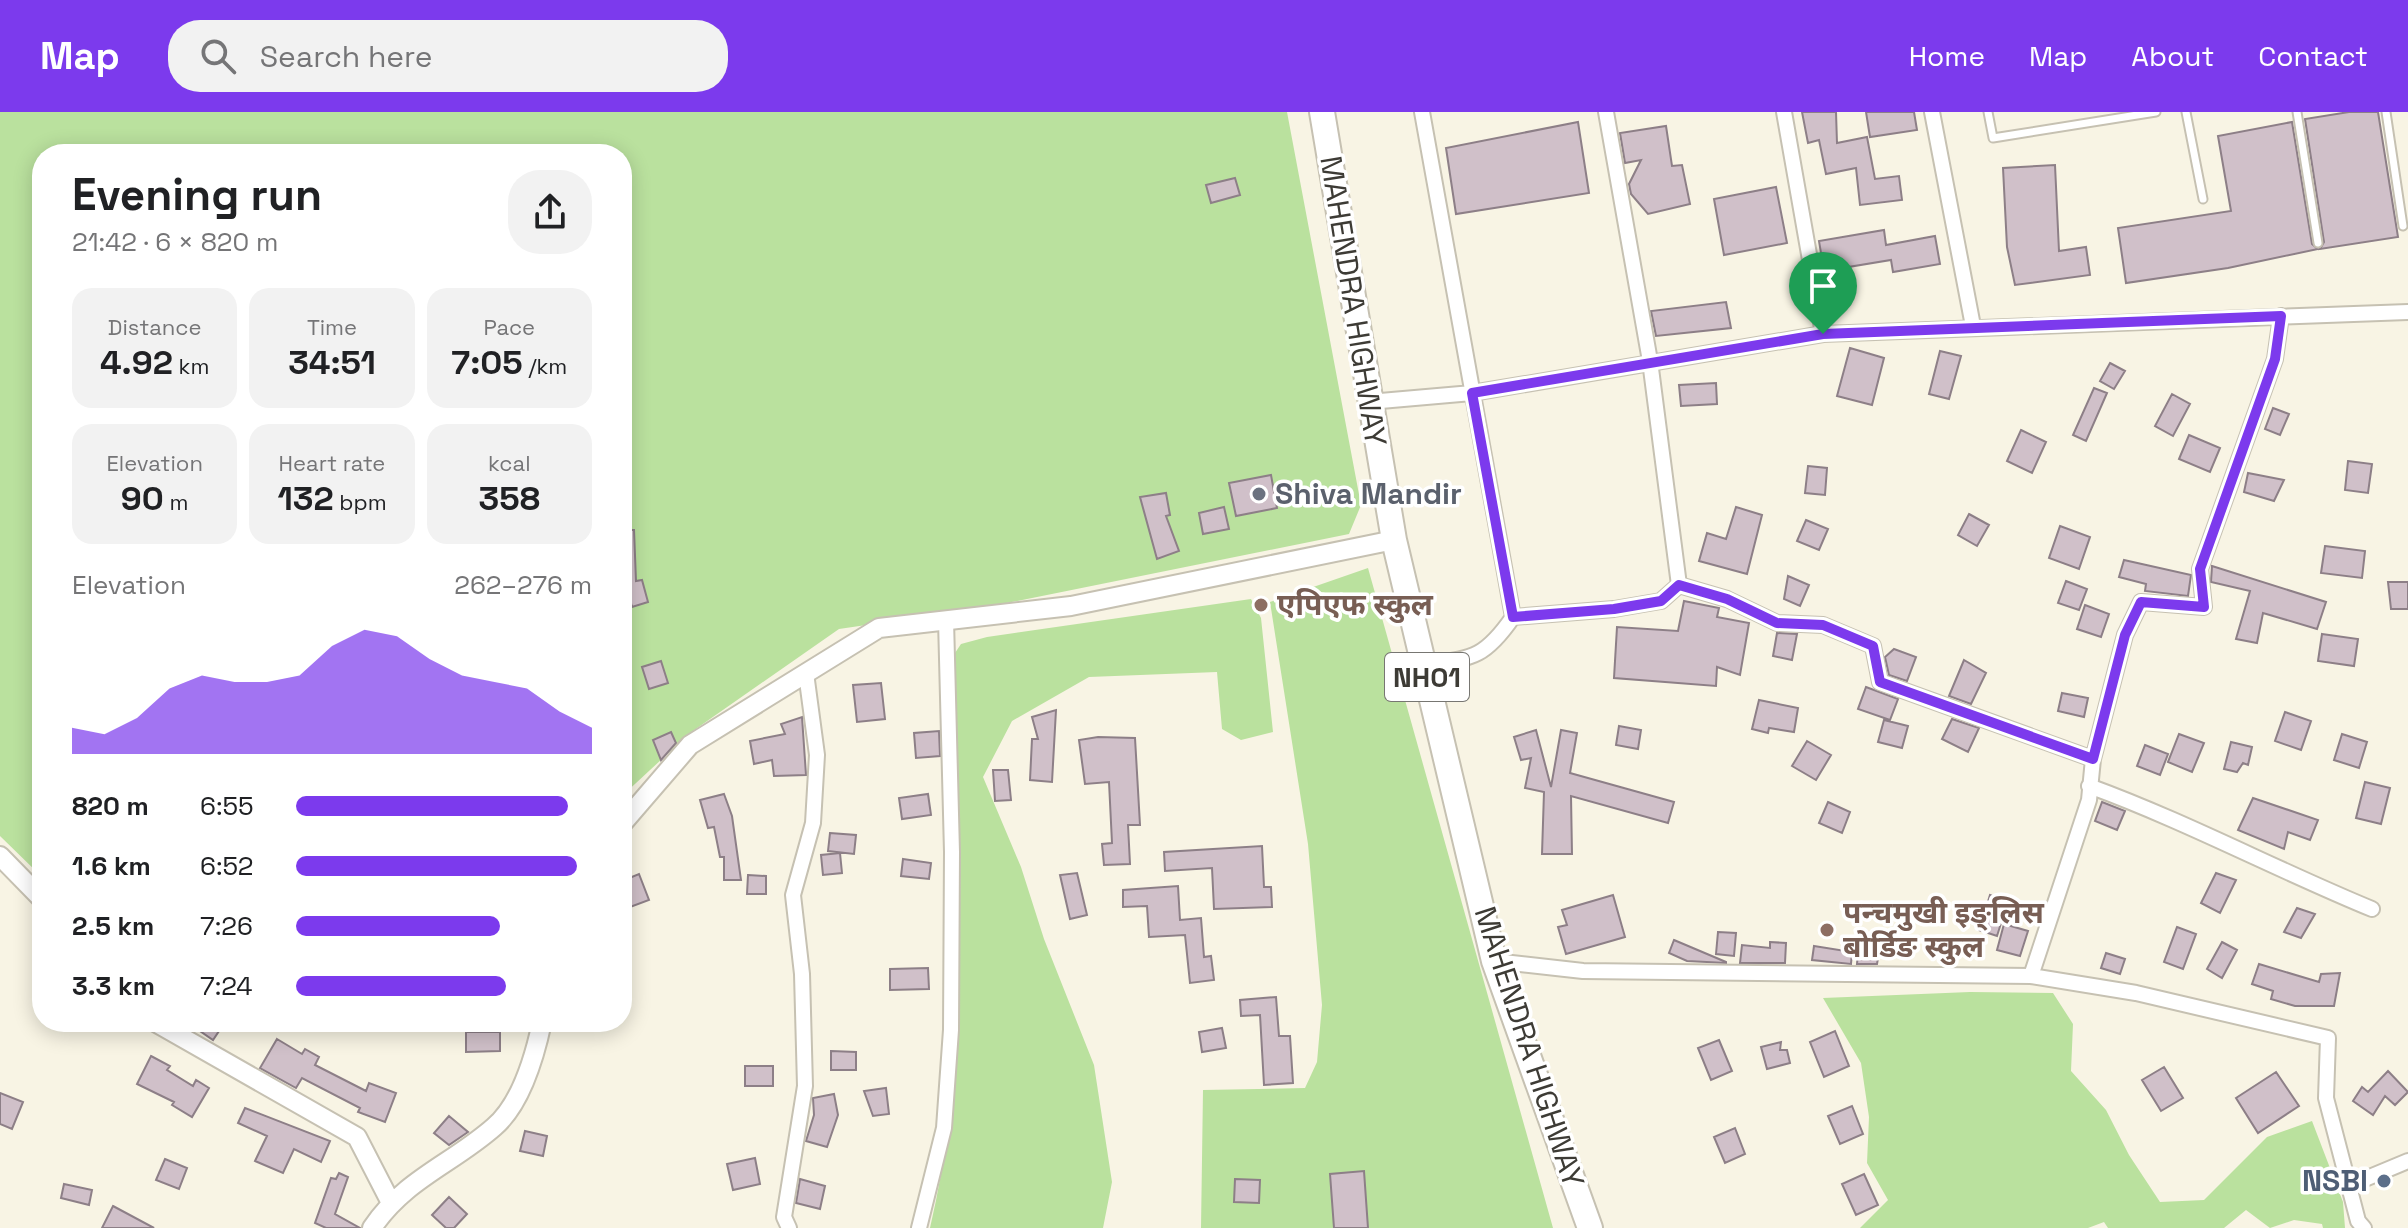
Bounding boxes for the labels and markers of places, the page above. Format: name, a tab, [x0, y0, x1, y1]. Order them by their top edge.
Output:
pin	[1789, 252, 1857, 334]
place label: Shiva Mandir	[1275, 474, 1462, 513]
marker: Shiva Mandir	[1250, 485, 1268, 503]
place label: एपिएफ स्कुल	[1277, 585, 1434, 624]
marker: एपिएफ स्कुल	[1252, 596, 1270, 614]
place label: पन्चमुखी इङ्लिस बोर्डिङ स्कुल	[1843, 893, 2045, 966]
marker: पन्चमुखी इङ्लिस बोर्डिङ स्कुल	[1818, 921, 1836, 939]
place label: NSBI	[2302, 1161, 2368, 1200]
marker: NSBI	[2375, 1172, 2393, 1190]

